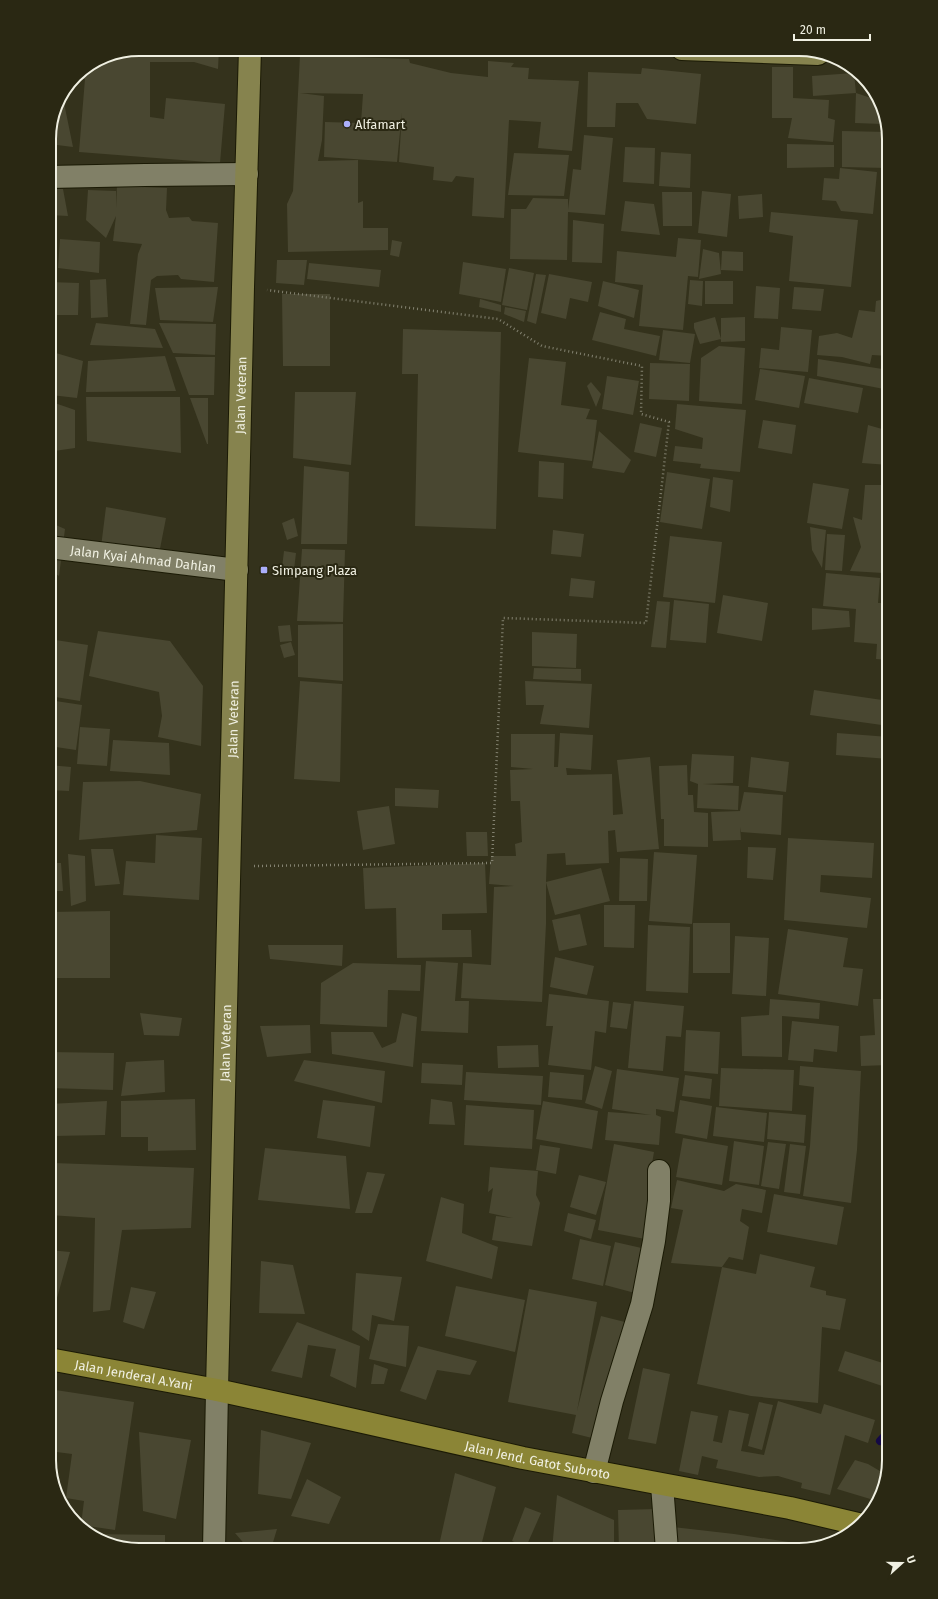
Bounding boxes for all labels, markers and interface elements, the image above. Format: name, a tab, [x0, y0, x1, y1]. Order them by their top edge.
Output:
scale bar	[794, 16, 870, 42]
text: 20 m	[800, 23, 826, 37]
place label: Alfamart	[355, 117, 406, 132]
marker: Alfamart	[342, 119, 352, 129]
street label: Jalan Veteran	[233, 356, 249, 434]
street label: Jalan Kyai Ahmad Dahlan	[70, 543, 217, 575]
place label: Simpang Plaza	[272, 563, 357, 578]
marker: Simpang Plaza	[259, 565, 269, 575]
street label: Jalan Veteran	[225, 680, 242, 758]
street label: Jalan Veteran	[217, 1004, 234, 1082]
street label: Jalan Jenderal A.Yani	[74, 1357, 193, 1393]
street label: Jalan Jend. Gatot Subroto	[463, 1438, 612, 1482]
north arrow	[882, 1543, 922, 1583]
text: U	[904, 1554, 918, 1565]

